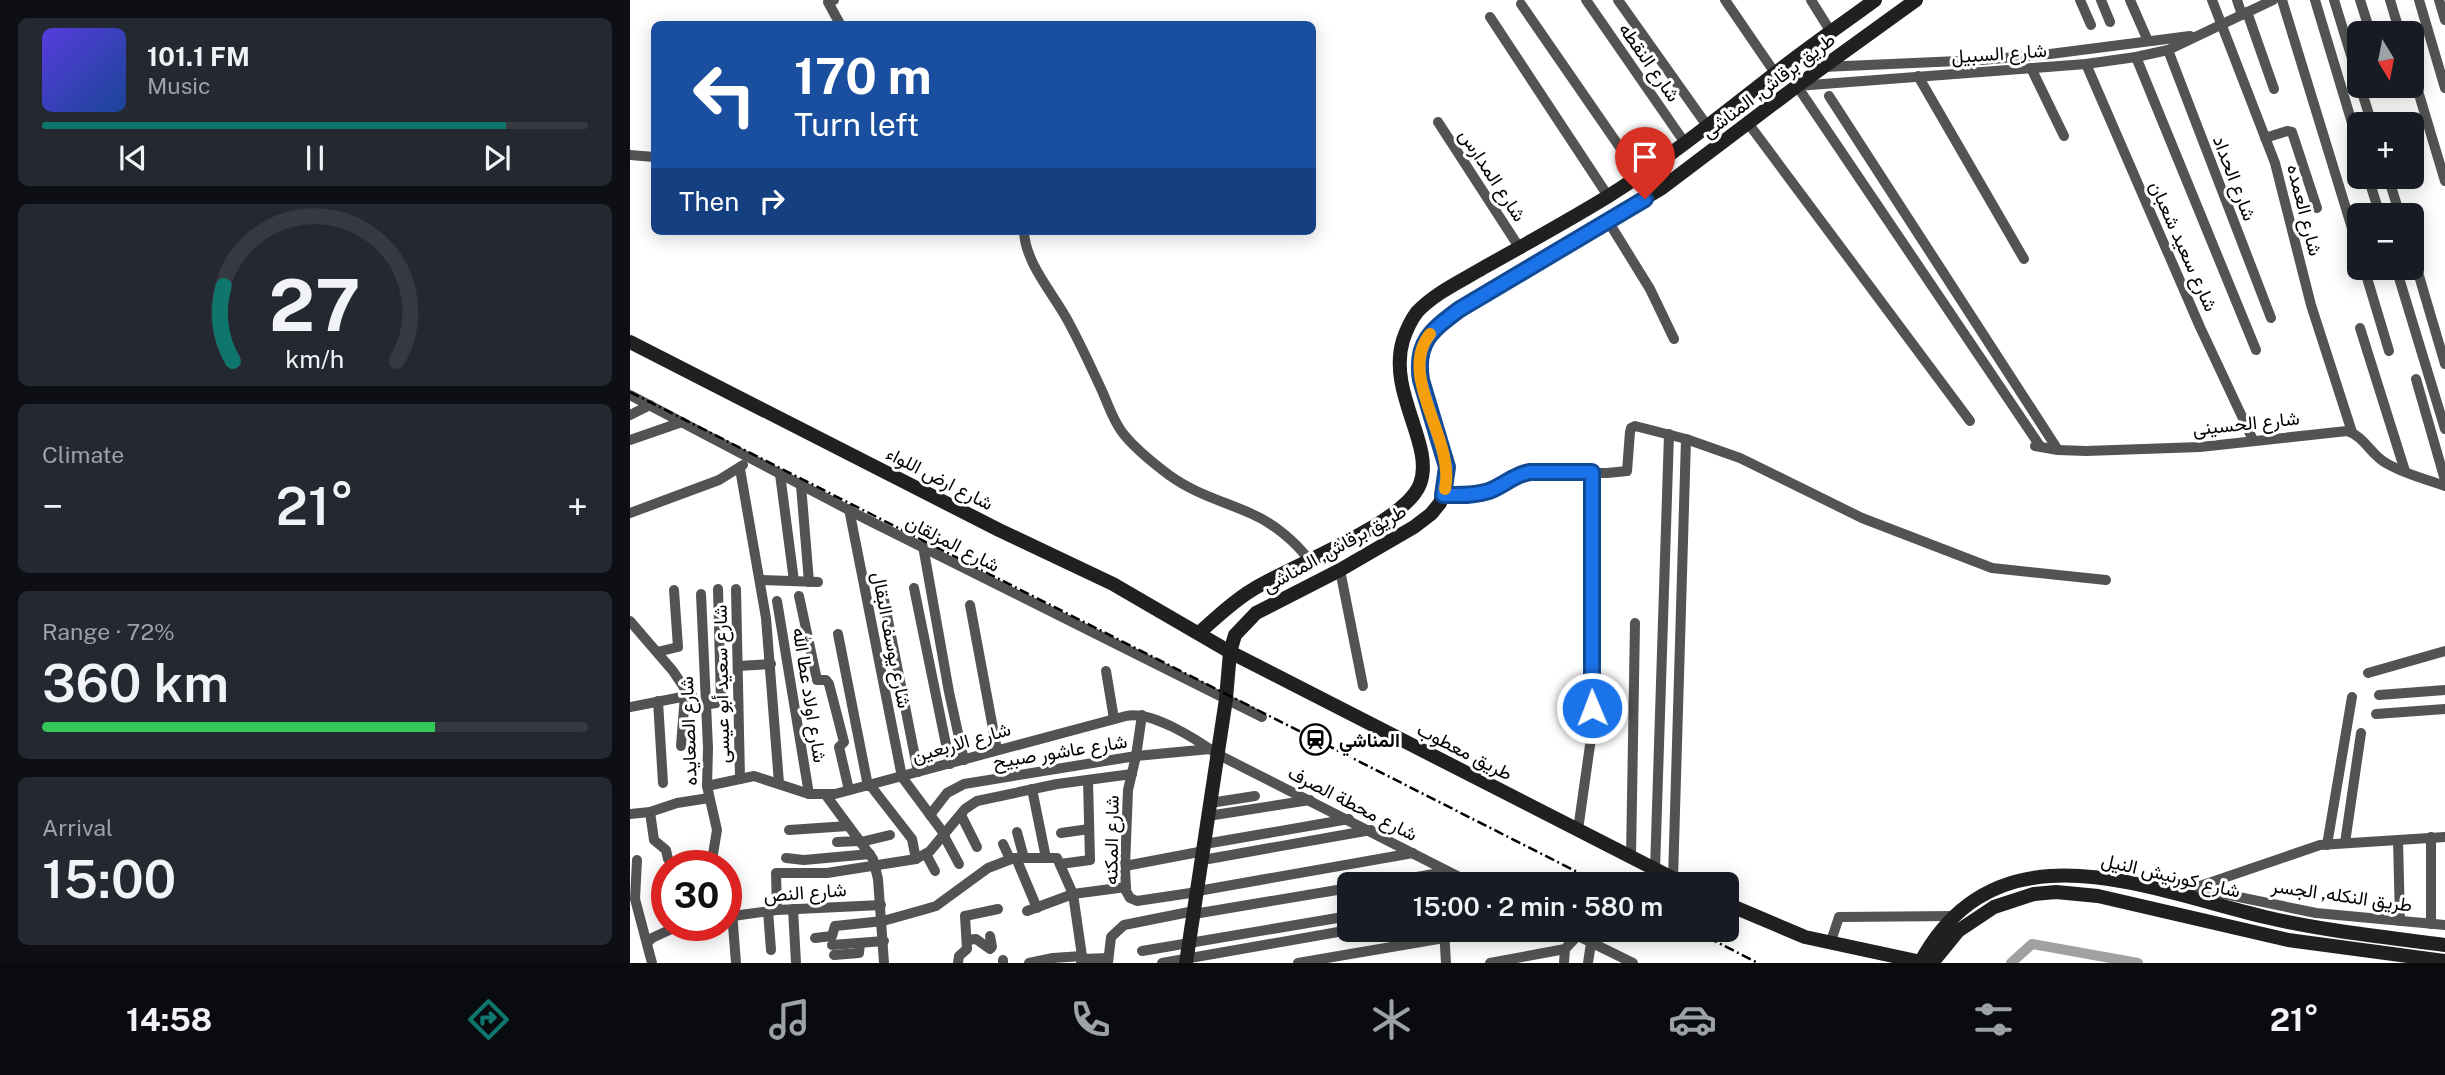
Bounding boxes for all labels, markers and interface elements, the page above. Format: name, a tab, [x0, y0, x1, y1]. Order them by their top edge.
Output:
street label: شارع النقطه	[1613, 18, 1685, 107]
north arrow	[2347, 21, 2424, 98]
map controls	[2347, 21, 2424, 280]
street label: طريق برقاش, المناشى	[1697, 28, 1840, 143]
street label: شارع السبيل	[1951, 39, 2048, 69]
text: 101.1 FM	[147, 41, 250, 72]
text: 170 m	[794, 47, 932, 105]
icon: left	[679, 49, 770, 140]
text: Music	[147, 72, 211, 99]
text: Turn left	[794, 106, 919, 143]
button: +	[2347, 112, 2424, 189]
street label: شارع المدارس	[1453, 125, 1531, 226]
pin	[1615, 127, 1675, 199]
street label: شارع الحداد	[2207, 132, 2261, 224]
icon: arrive	[1626, 138, 1664, 176]
icon: previous	[114, 139, 152, 177]
icon: pause	[296, 139, 334, 177]
icon: next	[478, 139, 516, 177]
street label: شارع العمده	[2281, 162, 2327, 258]
street label: شارع سعيد شعبان	[2144, 177, 2223, 316]
icon: right	[753, 182, 791, 220]
text: Then	[679, 186, 739, 217]
button: −	[2347, 203, 2424, 280]
text: 27	[269, 263, 361, 348]
text: km/h	[286, 344, 344, 374]
street label: شارع الحسينى	[2191, 406, 2301, 442]
text: Climate	[42, 441, 124, 468]
street label: شارع ارض اللواء	[882, 442, 997, 516]
text: 21°	[276, 476, 354, 537]
text: −	[42, 484, 63, 529]
text: +	[567, 484, 588, 529]
street label: طريق برقاش, المناشى	[1258, 499, 1410, 598]
street label: شارع المزلقان	[901, 510, 1004, 578]
street label: شارع يوسف البقال	[866, 570, 916, 710]
street label: شارع سعيد أبو عيسى	[709, 604, 735, 763]
text: Range · 72%	[42, 618, 175, 645]
street label: شارع اولاد عطا الله	[786, 626, 832, 764]
text: 360 km	[42, 653, 229, 714]
position arrow	[1555, 671, 1629, 745]
street label: شارع الصعايده	[675, 676, 703, 786]
street label: شارع الاربعين	[909, 717, 1014, 769]
street label: طريق معطوب	[1413, 718, 1516, 785]
station icon: المناشي	[1299, 723, 1333, 757]
place label: المناشي	[1339, 729, 1400, 757]
street label: شارع عاشور صبيح	[991, 730, 1129, 775]
street label: شارع محطة الصرف	[1284, 761, 1421, 847]
street label: شارع المكنه	[1099, 795, 1125, 885]
text: Arrival	[42, 814, 113, 841]
street label: شارع كورنيش النيل	[2099, 848, 2243, 904]
text: 15:00	[42, 849, 176, 910]
speed limit sign: 30	[651, 850, 742, 941]
street label: طريق النكله, الجسر	[2269, 874, 2414, 917]
street label: شارع النص	[763, 878, 847, 908]
text: 15:00 · 2 min · 580 m	[1413, 891, 1663, 922]
icon: directions	[464, 995, 513, 1044]
icon: music	[765, 995, 814, 1044]
icon: phone	[1066, 995, 1115, 1044]
icon: climate	[1367, 995, 1416, 1044]
icon: car	[1668, 995, 1717, 1044]
icon: filters	[1969, 995, 2018, 1044]
text: 14:58	[126, 1001, 212, 1038]
text: 21°	[2270, 1001, 2319, 1038]

